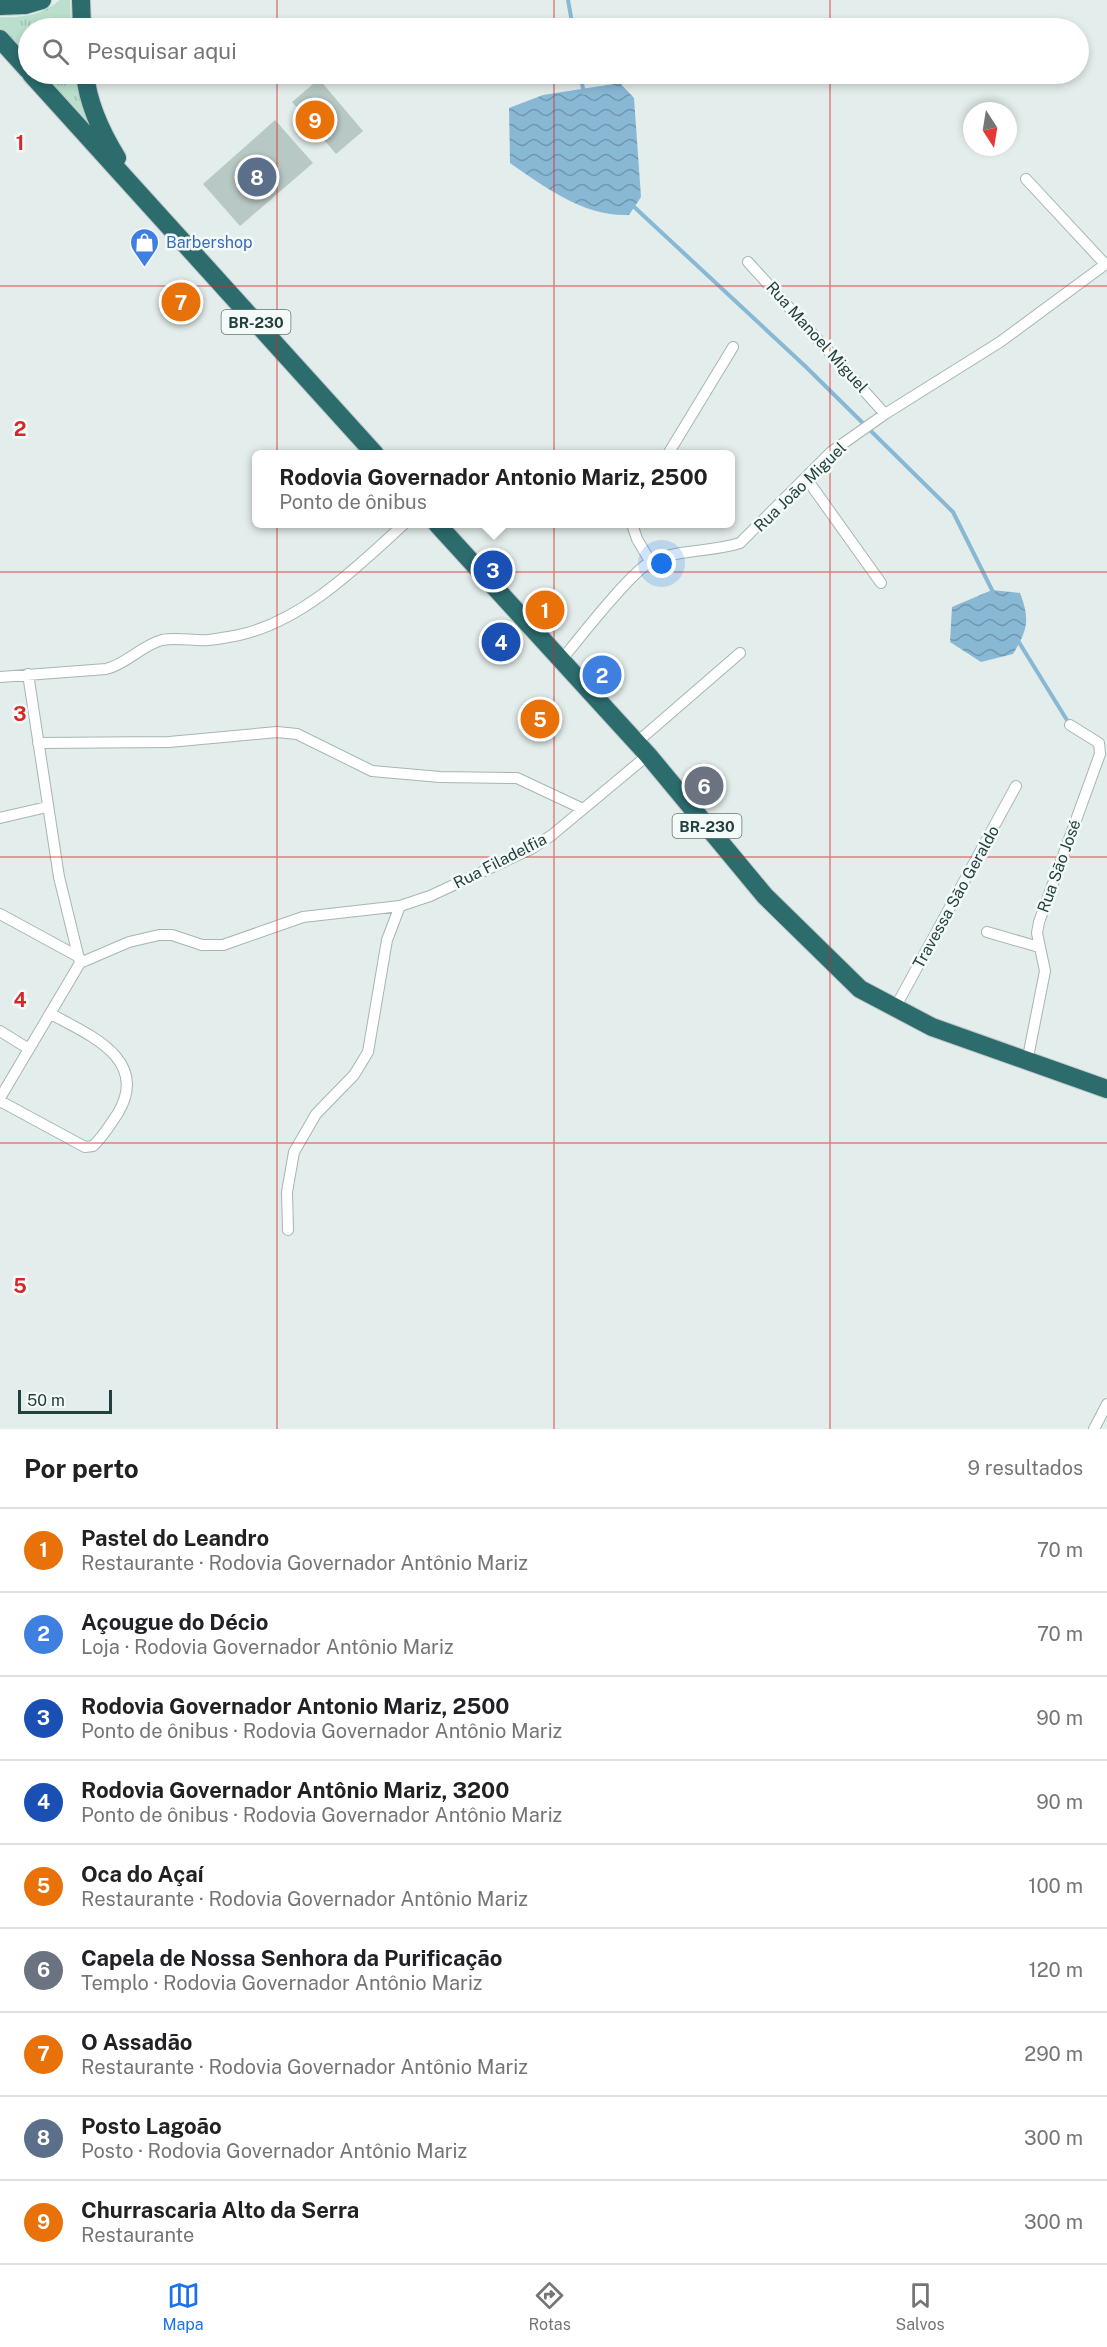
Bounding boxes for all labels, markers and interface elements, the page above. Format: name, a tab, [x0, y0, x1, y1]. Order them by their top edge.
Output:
search box	[18, 18, 1089, 84]
icon: search	[39, 35, 72, 68]
text: Pesquisar aqui	[87, 38, 237, 64]
pin: 9	[296, 98, 334, 142]
north arrow	[963, 102, 1017, 156]
text: 1	[16, 131, 24, 155]
pin: 8	[238, 154, 276, 200]
shop icon: Barbershop	[129, 226, 161, 268]
place label: Barbershop	[166, 233, 253, 252]
street label: Rua Manoel Miguel	[762, 278, 872, 397]
pin: 7	[162, 280, 201, 324]
road number: BR-230	[222, 310, 290, 334]
text: 2	[14, 417, 26, 441]
street label: Rua João Miguel	[750, 438, 850, 536]
popup	[252, 450, 735, 528]
text: Rodovia Governador Antonio Mariz, 2500	[279, 464, 708, 490]
text: Ponto de ônibus	[279, 490, 427, 514]
pin: 3	[474, 548, 512, 592]
your location	[647, 549, 676, 578]
pin: 1	[526, 588, 564, 632]
pin: 4	[482, 620, 520, 664]
pin: 2	[582, 652, 622, 698]
pin: 5	[520, 696, 560, 742]
text: 3	[13, 702, 27, 726]
pin: 6	[684, 764, 724, 808]
road number: BR-230	[672, 814, 742, 838]
street label: Rua São José	[1033, 817, 1085, 915]
street label: Travessa São Geraldo	[909, 822, 1003, 972]
street label: Rua Filadelfia	[450, 829, 550, 893]
text: 4	[13, 988, 27, 1012]
text: 5	[13, 1274, 27, 1298]
scale bar	[18, 1387, 112, 1414]
text: 50 m	[27, 1391, 65, 1410]
text: Por perto	[24, 1453, 139, 1484]
text: 9 resultados	[968, 1456, 1083, 1480]
text: Pastel do Leandro	[81, 1525, 269, 1551]
text: 1	[39, 1538, 48, 1562]
text: 70 m	[1037, 1538, 1083, 1562]
text: Restaurante · Rodovia Governador Antônio Mariz	[81, 1551, 528, 1575]
text: Açougue do Décio	[81, 1609, 268, 1635]
text: 2	[37, 1622, 50, 1646]
text: 70 m	[1037, 1622, 1083, 1646]
text: Loja · Rodovia Governador Antônio Mariz	[81, 1635, 454, 1659]
text: Rodovia Governador Antonio Mariz, 2500	[81, 1693, 510, 1719]
text: 3	[37, 1706, 50, 1730]
text: 90 m	[1036, 1706, 1083, 1730]
text: Ponto de ônibus · Rodovia Governador Antônio Mariz	[81, 1719, 562, 1743]
text: Rodovia Governador Antônio Mariz, 3200	[81, 1777, 509, 1803]
text: 4	[37, 1790, 50, 1814]
text: 90 m	[1036, 1790, 1083, 1814]
text: Ponto de ônibus · Rodovia Governador Antônio Mariz	[81, 1803, 562, 1827]
text: Oca do Açaí	[81, 1861, 203, 1887]
text: 5	[37, 1874, 50, 1898]
text: 100 m	[1028, 1874, 1083, 1898]
text: Restaurante · Rodovia Governador Antônio Mariz	[81, 1887, 528, 1911]
text: Capela de Nossa Senhora da Purificação	[81, 1945, 503, 1971]
text: 6	[37, 1958, 50, 1982]
text: 120 m	[1029, 1958, 1083, 1982]
text: Templo · Rodovia Governador Antônio Mariz	[81, 1971, 482, 1995]
text: O Assadão	[81, 2029, 193, 2055]
text: 7	[37, 2042, 50, 2066]
text: 290 m	[1024, 2042, 1083, 2066]
text: Restaurante · Rodovia Governador Antônio Mariz	[81, 2055, 528, 2079]
text: Posto Lagoão	[81, 2113, 222, 2139]
text: 8	[37, 2126, 50, 2150]
text: 300 m	[1024, 2126, 1083, 2150]
text: Posto · Rodovia Governador Antônio Mariz	[81, 2139, 467, 2163]
text: Churrascaria Alto da Serra	[81, 2197, 359, 2223]
text: 9	[37, 2210, 50, 2234]
text: 300 m	[1024, 2210, 1083, 2234]
text: Restaurante	[81, 2223, 194, 2247]
tab: Mapa	[162, 2279, 204, 2334]
tab: Rotas	[528, 2279, 571, 2334]
tab: Salvos	[896, 2279, 945, 2334]

